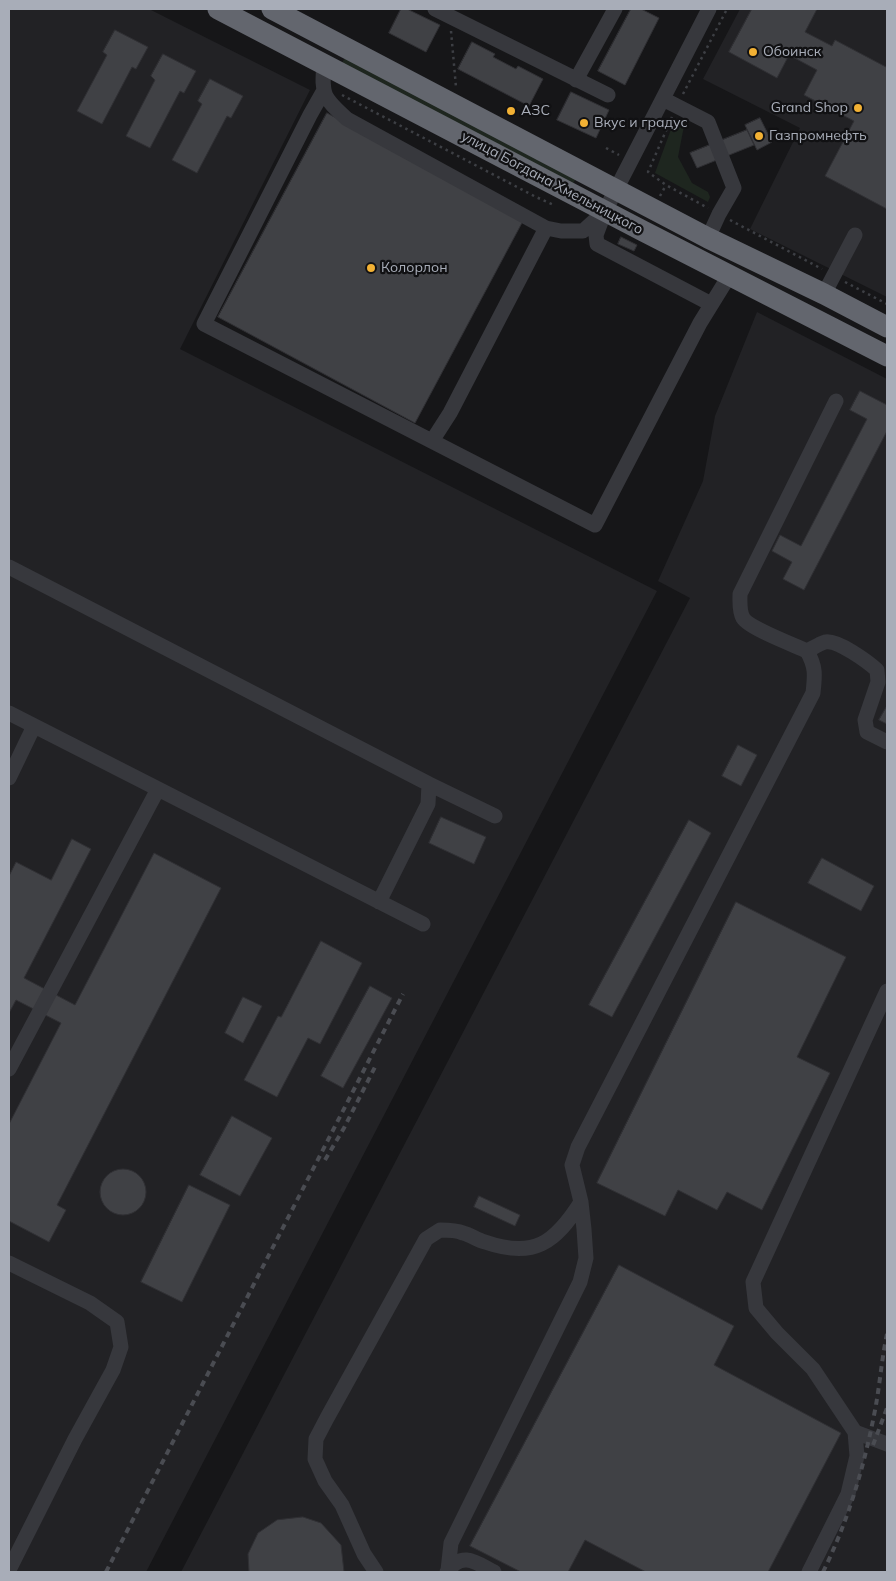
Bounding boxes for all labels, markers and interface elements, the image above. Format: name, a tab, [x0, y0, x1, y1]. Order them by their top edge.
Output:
place label: Обоинск	[763, 44, 821, 60]
marker: Обоинск	[747, 46, 759, 58]
place label: Grand Shop	[771, 100, 848, 116]
marker: Grand Shop	[852, 102, 864, 114]
place label: АЗС	[521, 103, 550, 119]
marker: АЗС	[505, 105, 517, 117]
place label: Вкус и градус	[594, 115, 688, 131]
marker: Вкус и градус	[578, 117, 590, 129]
street label: улица Богдана Хмельницкого	[458, 128, 646, 238]
place label: Газпромнефть	[769, 128, 867, 144]
marker: Газпромнефть	[753, 130, 765, 142]
place label: Колорлон	[381, 260, 448, 276]
marker: Колорлон	[365, 262, 377, 274]

